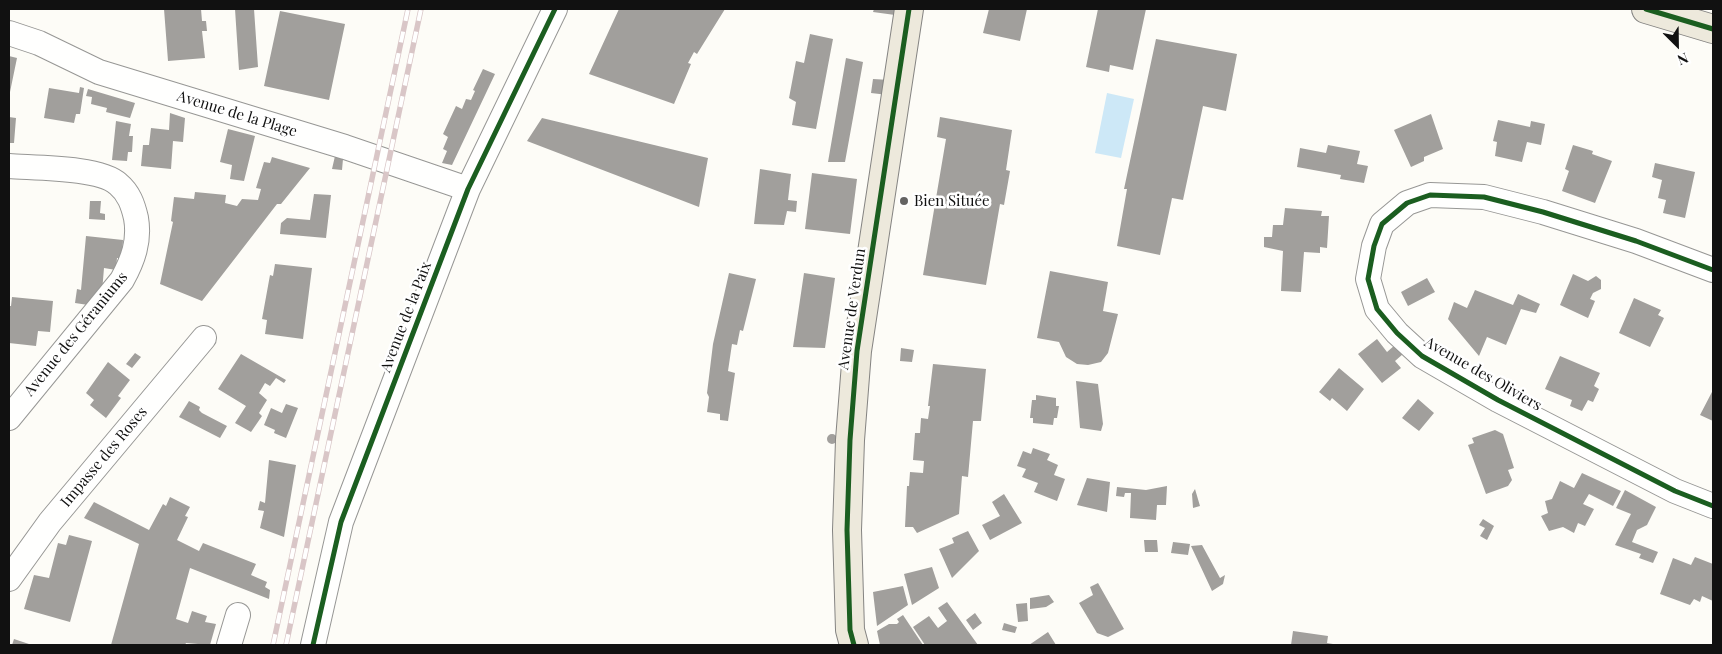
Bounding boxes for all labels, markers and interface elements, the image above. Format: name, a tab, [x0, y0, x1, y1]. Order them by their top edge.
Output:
north arrow	[1652, 20, 1702, 70]
text: N	[1675, 49, 1691, 70]
street label: Avenue de la Plage	[175, 87, 299, 141]
place label: Bien Située	[914, 192, 990, 210]
marker: Bien Située	[898, 195, 910, 207]
street label: Avenue de Verdun	[835, 247, 869, 371]
street label: Avenue de la Paix	[377, 259, 435, 375]
street label: Avenue des Géraniums	[20, 268, 132, 400]
street label: Avenue des Oliviers	[1421, 333, 1545, 415]
street label: Impasse des Roses	[57, 403, 151, 511]

